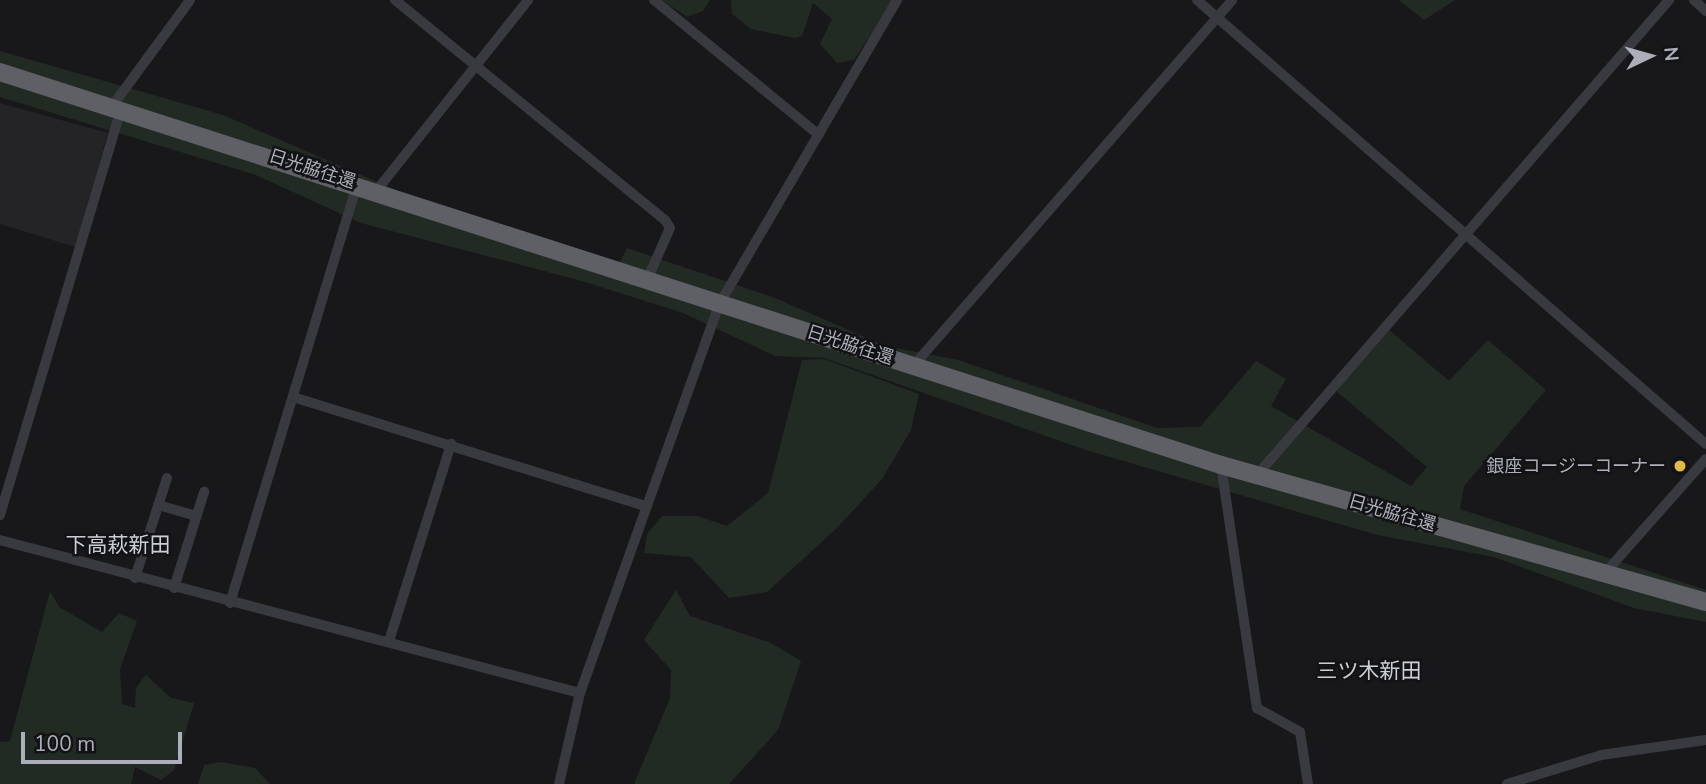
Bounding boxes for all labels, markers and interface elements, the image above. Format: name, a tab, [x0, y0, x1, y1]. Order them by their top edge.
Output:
north arrow	[1615, 21, 1685, 91]
text: N	[1657, 46, 1684, 62]
street label: 日光脇往還	[266, 145, 358, 193]
street label: 日光脇往還	[804, 321, 896, 369]
place label: 銀座コージーコーナー	[1486, 455, 1666, 477]
marker: 銀座コージーコーナー	[1672, 458, 1688, 474]
street label: 日光脇往還	[1346, 490, 1438, 536]
district label: 下高萩新田	[66, 532, 170, 558]
district label: 三ツ木新田	[1317, 658, 1421, 684]
scale bar	[24, 718, 186, 762]
text: 100 m	[34, 730, 95, 758]

